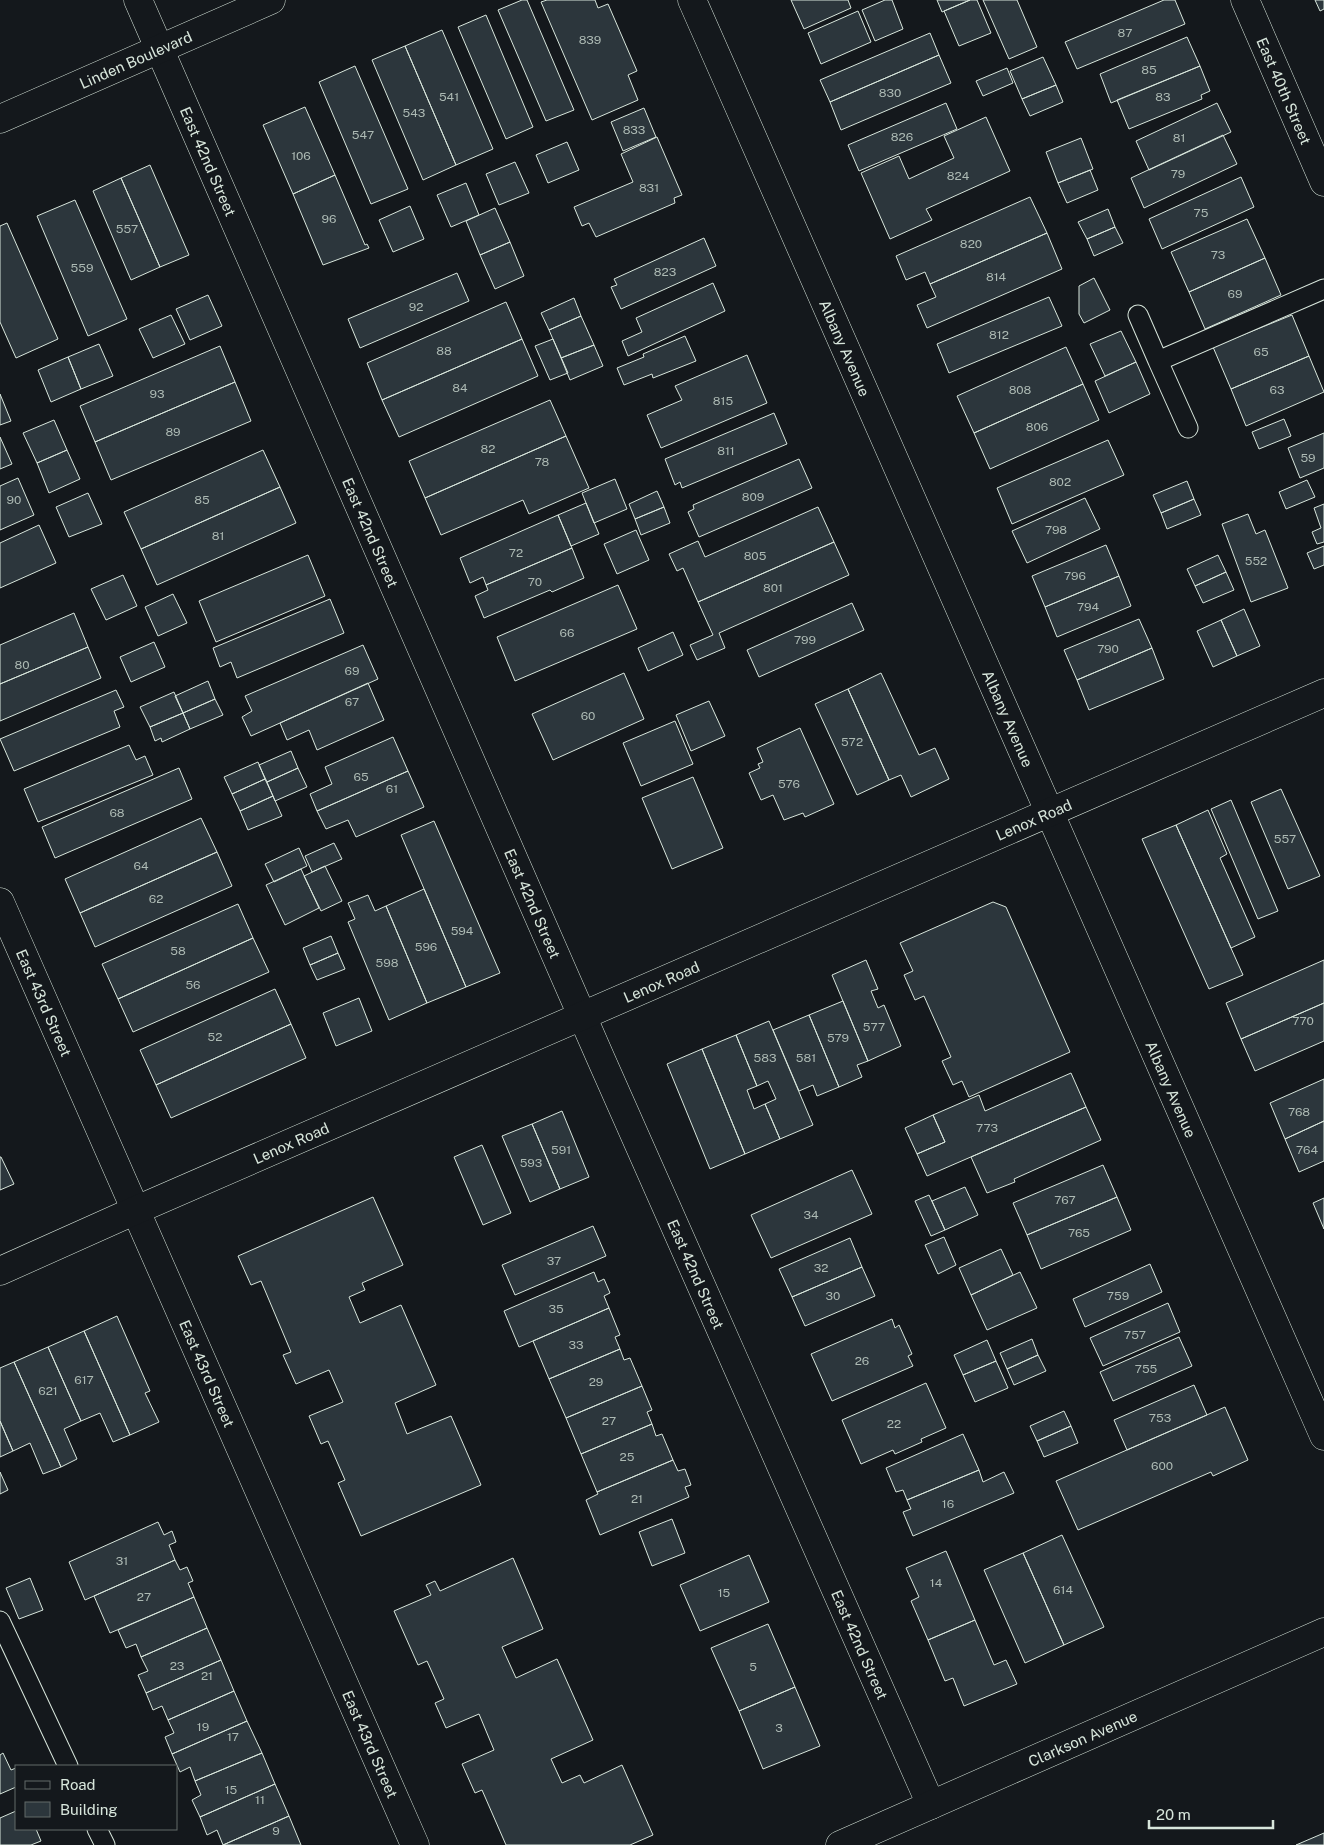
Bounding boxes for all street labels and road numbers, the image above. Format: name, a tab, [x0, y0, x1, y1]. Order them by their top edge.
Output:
street label: Linden Boulevard	[77, 27, 194, 92]
street label: East 40th Street	[1254, 35, 1315, 147]
street label: East 42nd Street	[177, 104, 240, 219]
street label: Albany Avenue	[816, 297, 874, 399]
street label: East 42nd Street	[339, 475, 402, 590]
street label: Albany Avenue	[980, 668, 1037, 769]
street label: Lenox Road	[993, 795, 1074, 843]
street label: East 42nd Street	[502, 846, 564, 961]
street label: East 43rd Street	[13, 946, 75, 1059]
street label: Lenox Road	[621, 957, 702, 1005]
street label: Albany Avenue	[1143, 1038, 1200, 1140]
street label: Lenox Road	[250, 1119, 332, 1167]
street label: East 42nd Street	[665, 1217, 728, 1332]
street label: East 43rd Street	[176, 1317, 239, 1430]
street label: East 42nd Street	[828, 1587, 892, 1702]
street label: East 43rd Street	[340, 1688, 402, 1800]
street label: Clarkson Avenue	[1026, 1707, 1140, 1770]

